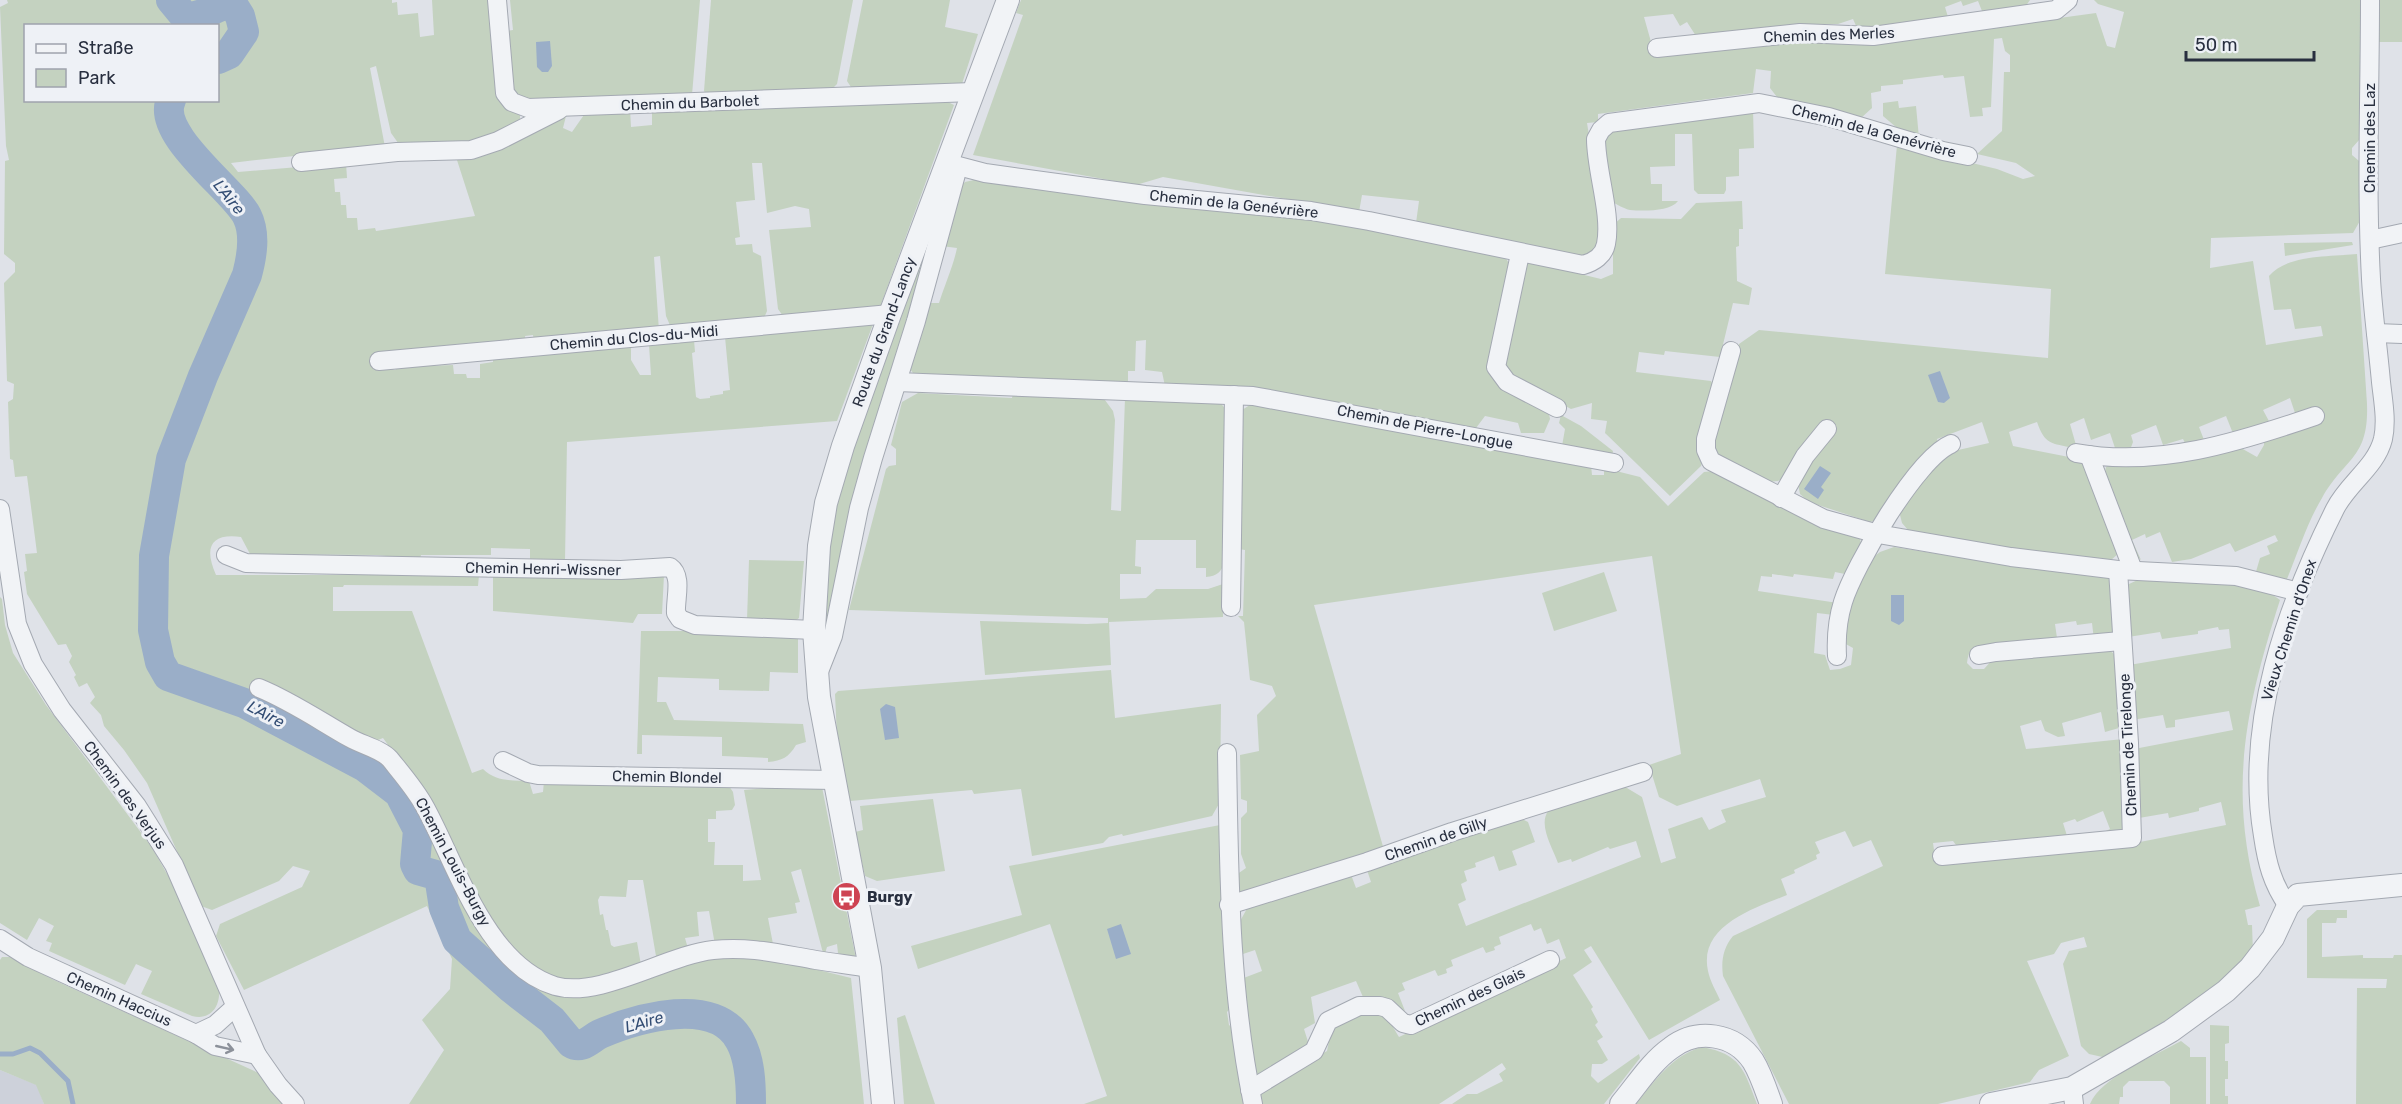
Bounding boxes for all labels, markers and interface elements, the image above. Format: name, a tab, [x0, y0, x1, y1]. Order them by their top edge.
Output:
legend	[24, 24, 219, 102]
street label: Chemin des Merles	[1763, 24, 1895, 46]
scale bar	[2186, 24, 2314, 62]
text: 50 m	[2195, 34, 2238, 56]
text: Straße	[78, 37, 134, 59]
text: Park	[78, 67, 116, 89]
street label: Chemin des Laz	[2361, 83, 2379, 193]
street label: Chemin du Barbolet	[621, 92, 760, 114]
street label: Chemin de la Genévrière	[1790, 100, 1958, 162]
water label: L'Aire	[209, 176, 249, 218]
street label: Chemin de la Genévrière	[1149, 186, 1319, 222]
street label: Route du Grand-Lancy	[848, 255, 920, 409]
street label: Chemin du Clos-du-Midi	[549, 322, 719, 354]
street label: Chemin de Pierre-Longue	[1335, 401, 1515, 453]
street label: Vieux Chemin d'Onex	[2258, 557, 2320, 703]
street label: Chemin Henri-Wissner	[465, 559, 621, 579]
street label: Chemin de Tirelonge	[2115, 673, 2141, 817]
water label: L'Aire	[244, 696, 288, 732]
street label: Chemin des Verjus	[80, 737, 170, 853]
street label: Chemin Blondel	[612, 767, 722, 787]
street label: Chemin Louis-Burgy	[411, 795, 495, 929]
street label: Chemin de Gilly	[1382, 813, 1490, 865]
bus stop icon: Burgy	[830, 881, 862, 913]
place label: Burgy	[867, 888, 912, 906]
street label: Chemin des Glais	[1412, 963, 1528, 1030]
street label: Chemin Haccius	[64, 968, 175, 1030]
water label: L'Aire	[623, 1007, 666, 1037]
one-way arrow	[215, 1043, 234, 1054]

